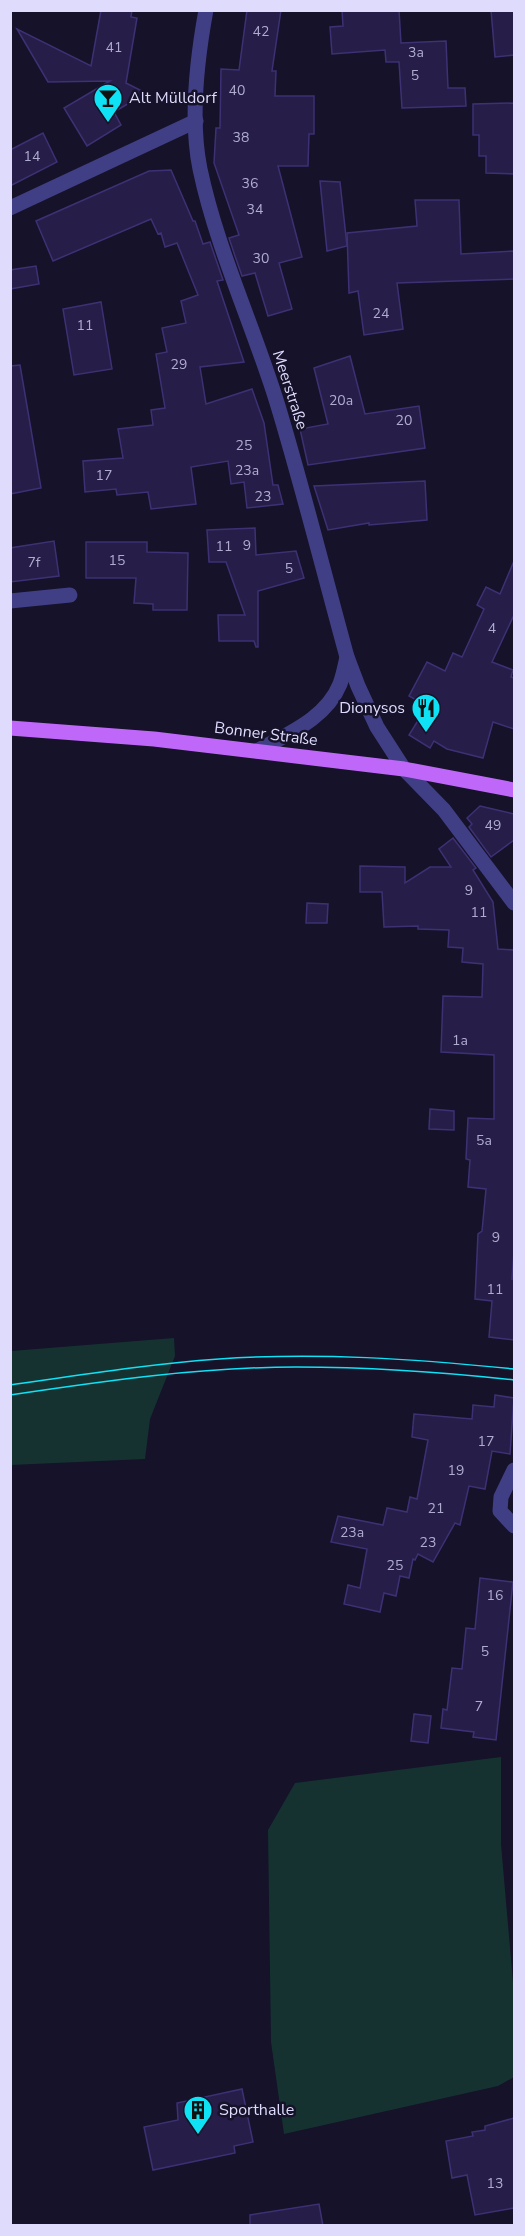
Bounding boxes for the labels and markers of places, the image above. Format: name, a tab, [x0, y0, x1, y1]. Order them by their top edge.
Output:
bar icon: Alt Mülldorf	[92, 82, 124, 124]
place label: Alt Mülldorf	[129, 87, 217, 109]
restaurant icon: Dionysos	[410, 692, 442, 734]
place label: Dionysos	[339, 697, 405, 719]
building icon: Sporthalle	[182, 2094, 214, 2136]
place label: Sporthalle	[219, 2099, 294, 2121]

